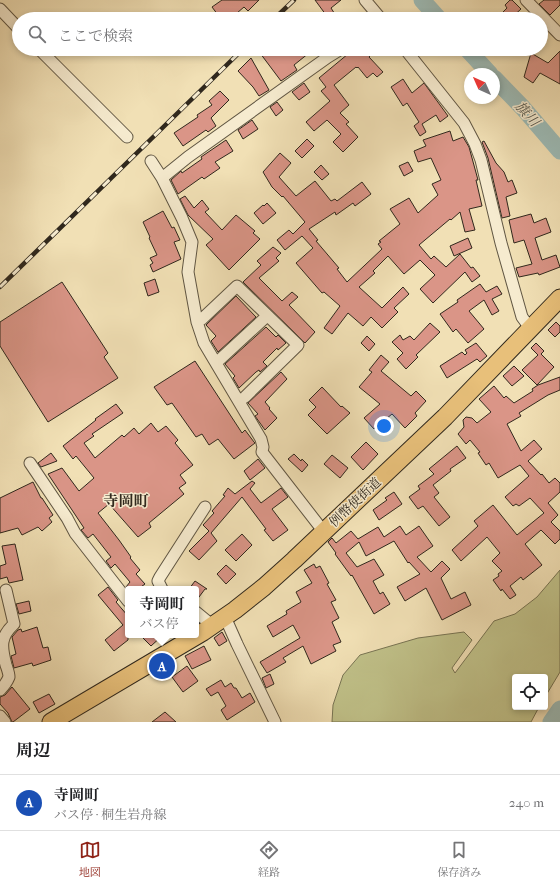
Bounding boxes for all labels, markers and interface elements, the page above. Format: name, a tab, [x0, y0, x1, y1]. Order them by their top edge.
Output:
search box	[12, 12, 548, 56]
icon: search	[26, 23, 48, 45]
text: ここで検索	[58, 27, 133, 45]
north arrow	[464, 68, 500, 104]
water label: 旗川	[511, 98, 544, 132]
your location	[374, 416, 394, 436]
street label: 例幣使街道	[326, 474, 384, 530]
district label: 寺岡町	[103, 492, 149, 510]
popup	[125, 586, 199, 638]
text: 寺岡町	[139, 595, 185, 613]
text: バス停	[139, 616, 179, 631]
pin: A	[149, 651, 175, 681]
map controls	[512, 674, 548, 710]
button: locate	[512, 674, 548, 710]
text: 周辺	[16, 740, 50, 760]
text: 寺岡町	[54, 786, 99, 804]
text: A	[25, 795, 33, 810]
text: 240 m	[509, 795, 544, 810]
text: バス停 · 桐生岩舟線	[54, 807, 166, 822]
tab: 地図	[79, 839, 101, 879]
tab: 経路	[258, 839, 280, 879]
tab: 保存済み	[437, 839, 481, 879]

